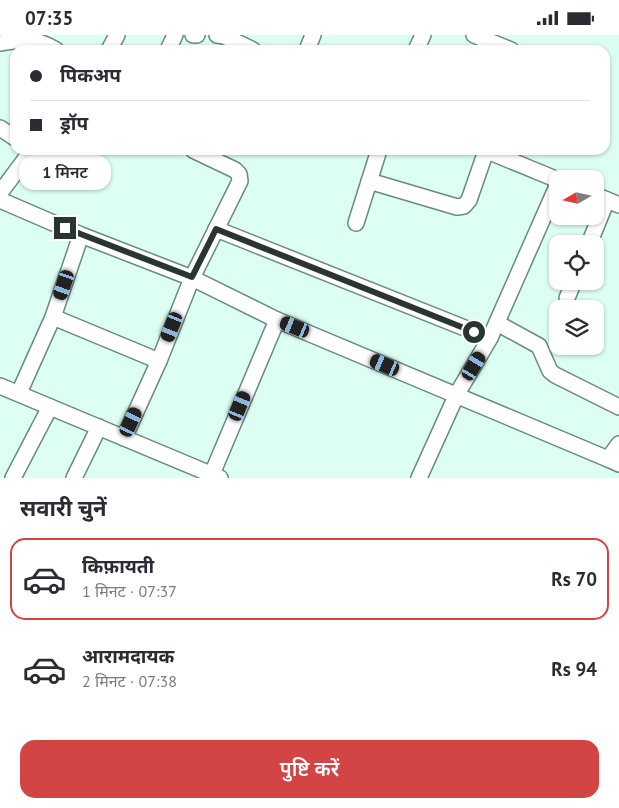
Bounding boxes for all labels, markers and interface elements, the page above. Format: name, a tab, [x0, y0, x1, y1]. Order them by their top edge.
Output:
text: 07:35	[25, 6, 73, 30]
text: पिकअप	[60, 63, 121, 87]
text: ड्रॉप	[60, 111, 88, 135]
callout: 1 मिनट	[19, 155, 111, 191]
text: 1 मिनट	[42, 162, 88, 182]
north arrow	[549, 170, 604, 225]
map controls	[549, 170, 604, 355]
route end	[54, 217, 76, 239]
button: locate	[549, 235, 604, 290]
car	[52, 268, 75, 302]
button: layers	[549, 300, 604, 355]
car	[159, 310, 184, 344]
car	[278, 314, 311, 340]
route start	[463, 321, 485, 343]
car	[459, 349, 488, 383]
car	[368, 352, 401, 378]
car	[227, 389, 252, 423]
car	[117, 405, 144, 439]
text: सवारी चुनें	[20, 494, 107, 522]
text: किफ़ायती	[82, 554, 154, 578]
icon: car	[22, 557, 67, 602]
text: Rs 70	[551, 567, 597, 591]
text: 1 मिनट · 07:37	[82, 581, 177, 601]
text: आरामदायक	[82, 644, 174, 668]
icon: car	[22, 647, 67, 692]
text: Rs 94	[551, 657, 597, 681]
text: 2 मिनट · 07:38	[82, 671, 177, 691]
button: पुष्टि करें	[20, 740, 599, 798]

